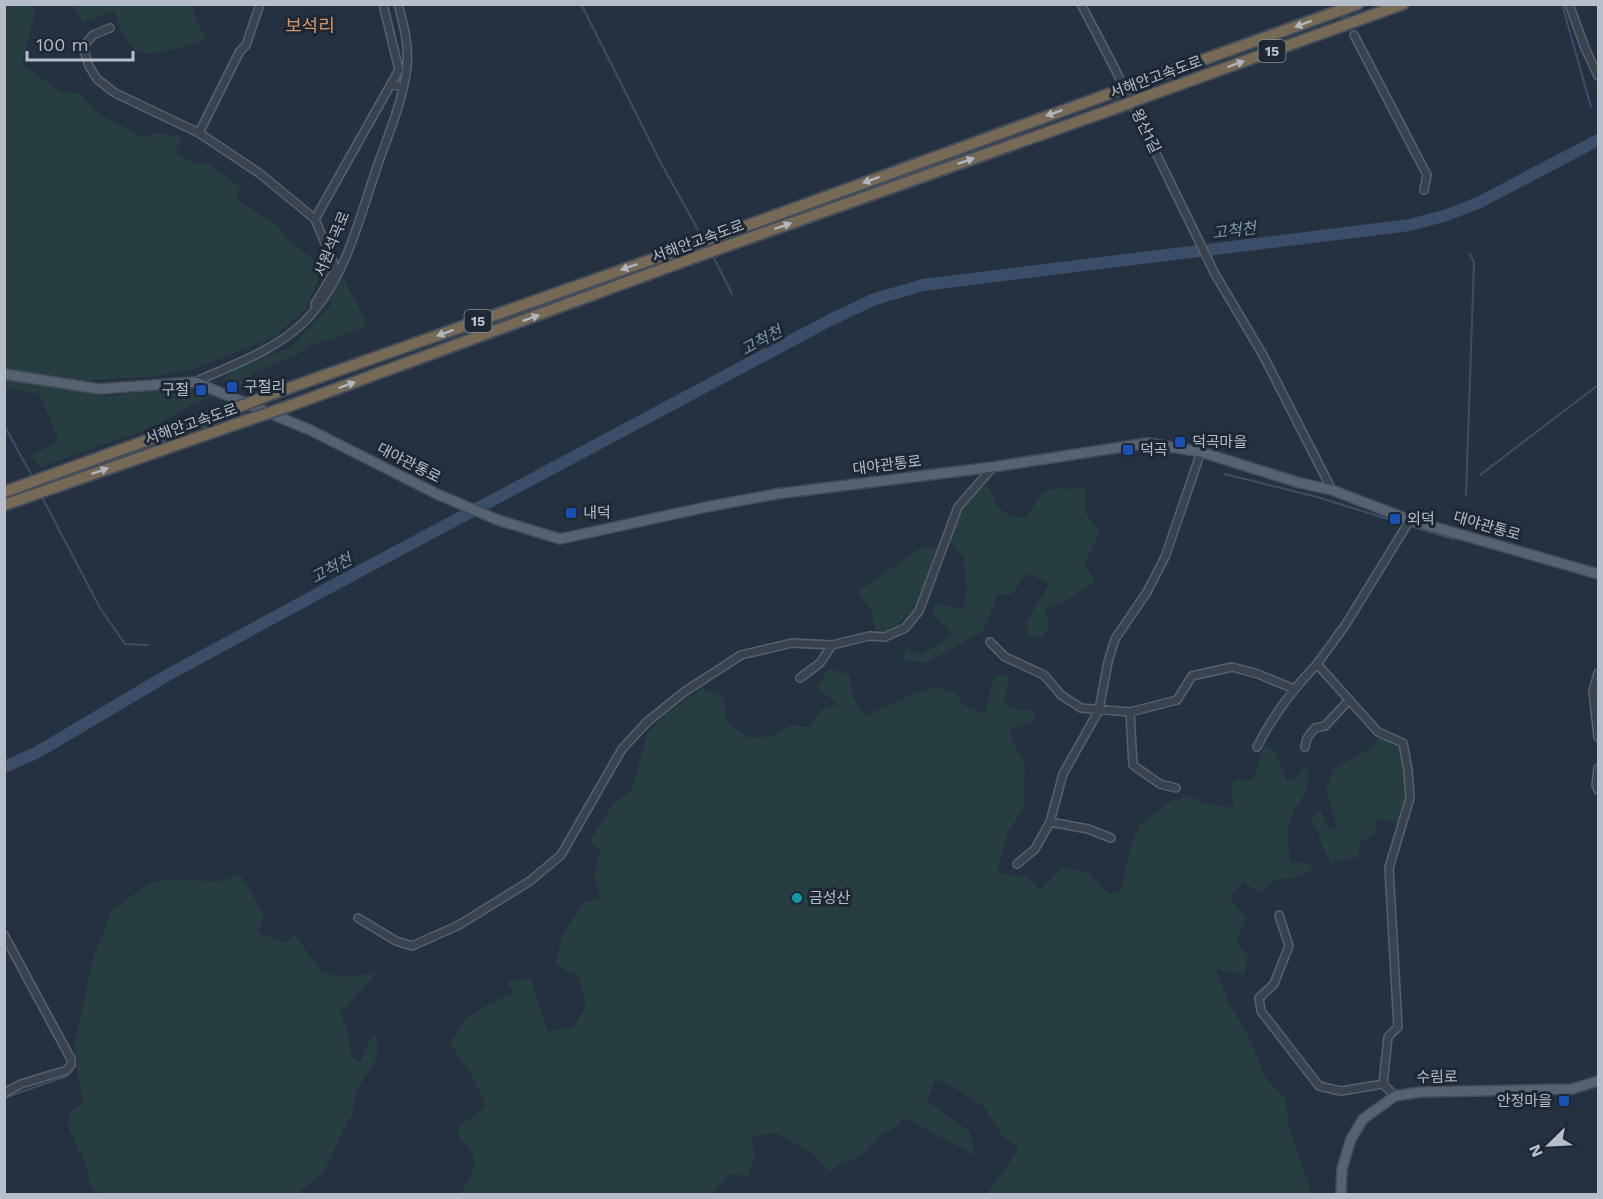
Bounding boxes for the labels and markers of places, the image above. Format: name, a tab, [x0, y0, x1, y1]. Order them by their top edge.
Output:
place label: 구절리	[244, 378, 285, 396]
marker: 구절리	[225, 380, 239, 394]
place label: 구절	[161, 381, 189, 399]
marker: 구절	[194, 383, 208, 397]
place label: 덕곡마을	[1192, 433, 1247, 451]
marker: 덕곡마을	[1173, 435, 1187, 449]
place label: 덕곡	[1140, 441, 1168, 459]
marker: 덕곡	[1121, 443, 1135, 457]
place label: 내덕	[583, 504, 611, 522]
marker: 내덕	[564, 506, 578, 520]
place label: 외덕	[1407, 510, 1435, 528]
marker: 외덕	[1388, 512, 1402, 526]
place label: 금성산	[809, 889, 851, 907]
marker: 금성산	[790, 891, 804, 905]
place label: 안정마을	[1497, 1092, 1552, 1110]
marker: 안정마을	[1557, 1094, 1571, 1108]

